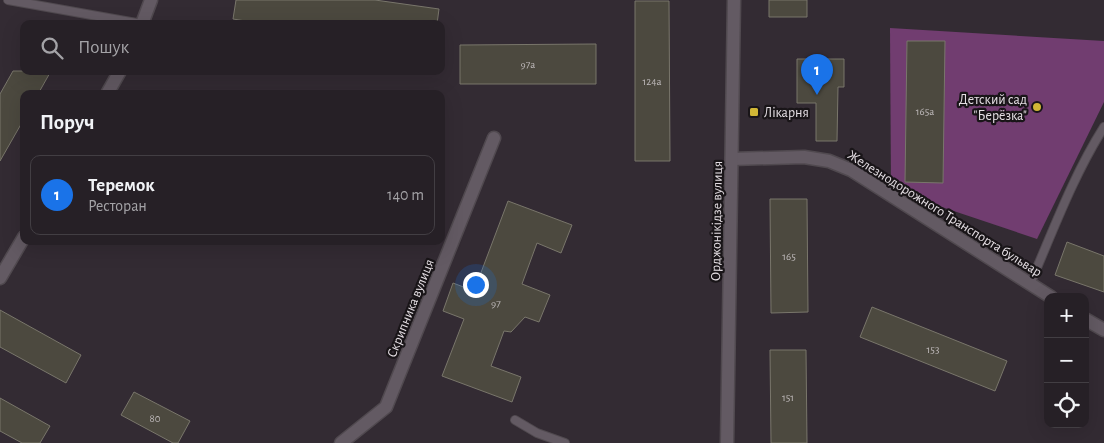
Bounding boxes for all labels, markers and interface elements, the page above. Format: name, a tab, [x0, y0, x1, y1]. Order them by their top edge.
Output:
search box	[20, 20, 445, 75]
icon: search	[38, 34, 66, 62]
text: Пошук	[78, 38, 129, 57]
pin: 1	[801, 54, 833, 95]
house number: 97а	[521, 59, 535, 70]
house number: 124а	[642, 76, 662, 87]
place label: Детский сад "Берёзка"	[959, 93, 1027, 123]
marker: Детский сад "Берёзка"	[1031, 101, 1043, 113]
marker: Лікарня	[748, 106, 760, 118]
place label: Лікарня	[764, 106, 809, 120]
house number: 165а	[916, 106, 934, 117]
text: Поруч	[40, 112, 94, 133]
street label: Железнодорожного Транспорта бульвар	[845, 148, 1044, 280]
street label: Орджонікідзе вулиця	[709, 161, 725, 281]
text: Теремок	[88, 176, 155, 195]
text: 1	[54, 187, 60, 203]
text: 140 m	[387, 187, 424, 203]
text: Ресторан	[88, 198, 147, 214]
house number: 165	[782, 251, 796, 262]
street label: Скрипника вулиця	[385, 257, 437, 360]
your location	[463, 272, 489, 298]
map controls	[1044, 293, 1089, 428]
button: +	[1044, 293, 1089, 338]
house number: 97	[491, 298, 501, 309]
button: −	[1044, 338, 1089, 383]
house number: 153	[927, 344, 940, 355]
button: locate	[1044, 383, 1089, 428]
house number: 151	[782, 392, 794, 403]
house number: 80	[149, 413, 161, 424]

